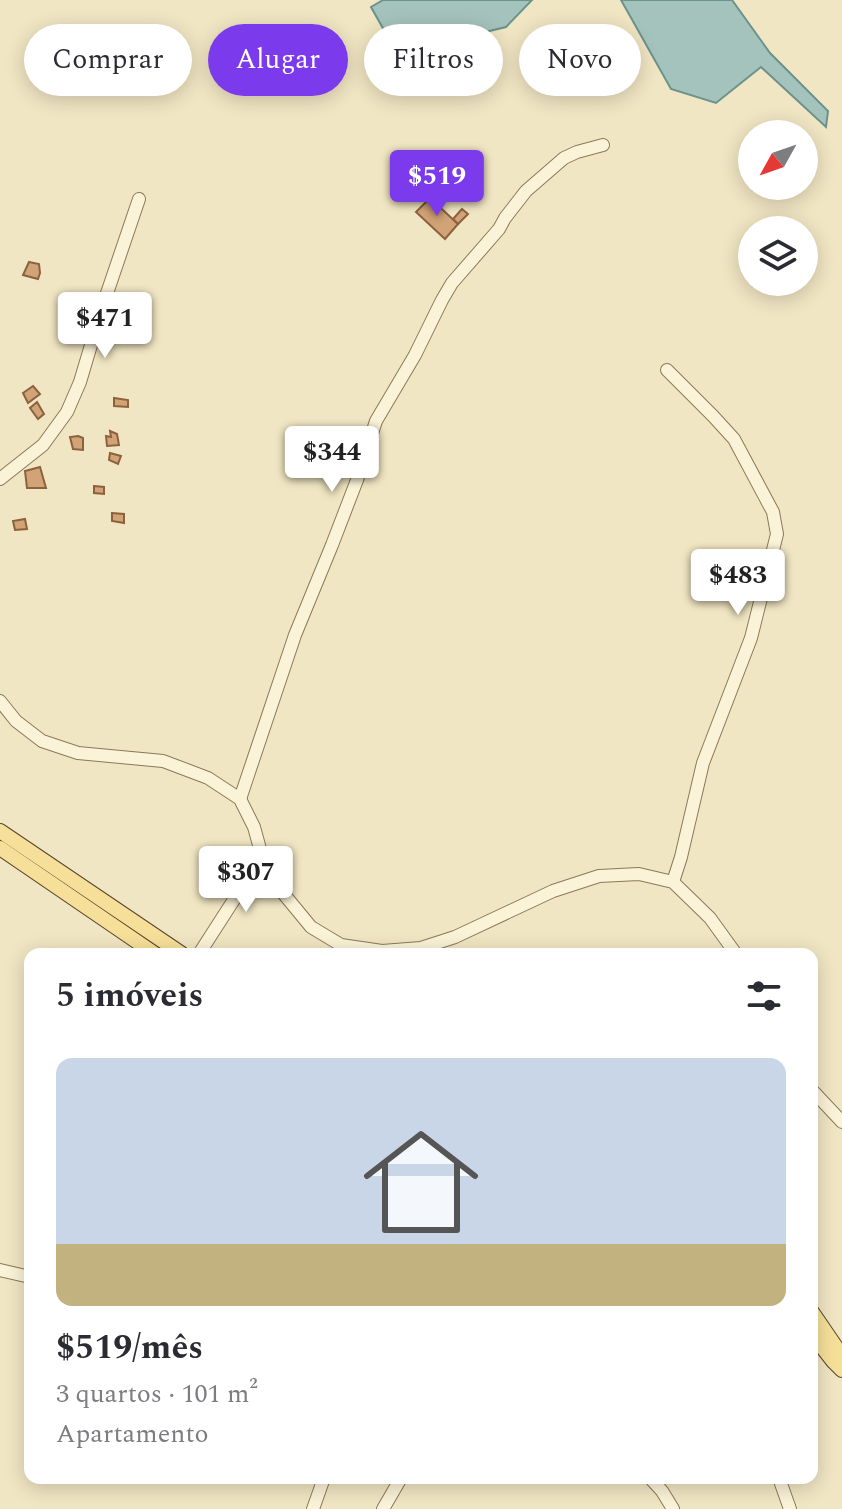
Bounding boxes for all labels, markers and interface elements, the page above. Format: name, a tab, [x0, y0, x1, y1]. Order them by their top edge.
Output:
chip: Comprar	[24, 24, 192, 96]
chip: Alugar	[208, 24, 348, 96]
chip: Filtros	[364, 24, 503, 96]
chip: Novo	[519, 24, 641, 96]
north arrow	[738, 120, 818, 200]
map controls	[738, 120, 818, 296]
pin: $519	[390, 150, 484, 218]
text: $519	[408, 156, 466, 196]
button: layers	[738, 216, 818, 296]
pin: $471	[58, 292, 152, 360]
text: $471	[76, 298, 134, 338]
pin: $344	[285, 426, 379, 494]
text: $344	[303, 432, 361, 472]
pin: $483	[691, 549, 785, 617]
text: $483	[709, 555, 767, 595]
pin: $307	[199, 846, 293, 914]
text: $307	[217, 852, 275, 892]
text: 5 imóveis	[56, 970, 203, 1022]
icon: filters	[742, 974, 786, 1018]
icon: home	[349, 1110, 493, 1254]
text: $519/mês	[56, 1322, 203, 1374]
text: 3 quartos · 101 m²	[56, 1374, 258, 1414]
text: Apartamento	[56, 1414, 209, 1454]

